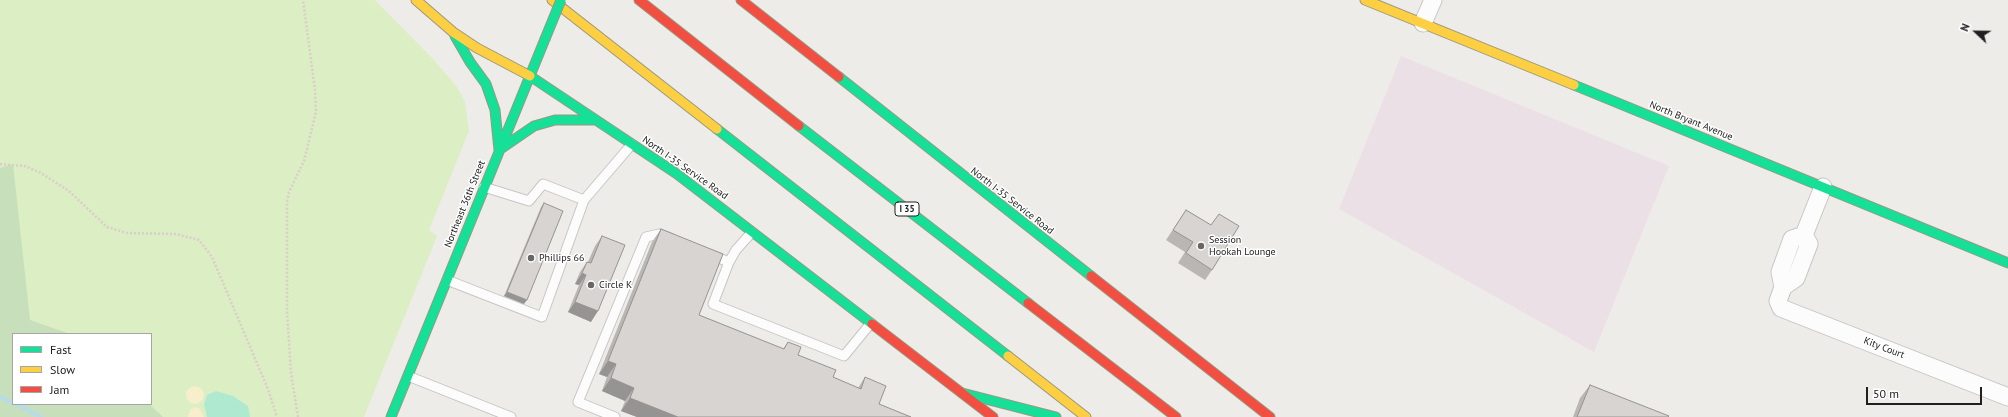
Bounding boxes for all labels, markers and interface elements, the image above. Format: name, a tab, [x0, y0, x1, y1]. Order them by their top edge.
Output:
north arrow	[1956, 12, 1996, 52]
text: N	[1957, 22, 1973, 33]
street label: North Bryant Avenue	[1648, 99, 1734, 143]
street label: North I-35 Service Road	[640, 134, 730, 202]
street label: Northeast 36th Street	[442, 159, 488, 249]
street label: North I-35 Service Road	[968, 165, 1056, 237]
road number: I 35	[895, 202, 919, 216]
place label: Session Hookah Lounge	[1209, 234, 1276, 258]
marker: Session Hookah Lounge	[1196, 241, 1206, 251]
place label: Phillips 66	[539, 252, 584, 264]
marker: Phillips 66	[526, 253, 536, 263]
place label: Circle K	[599, 279, 632, 291]
marker: Circle K	[586, 280, 596, 290]
legend	[12, 333, 152, 405]
street label: Kity Court	[1862, 335, 1906, 361]
text: Fast	[50, 342, 71, 357]
text: Slow	[50, 362, 75, 377]
scale bar	[1868, 379, 1984, 405]
text: Jam	[50, 382, 69, 397]
text: 50 m	[1873, 386, 1899, 401]

